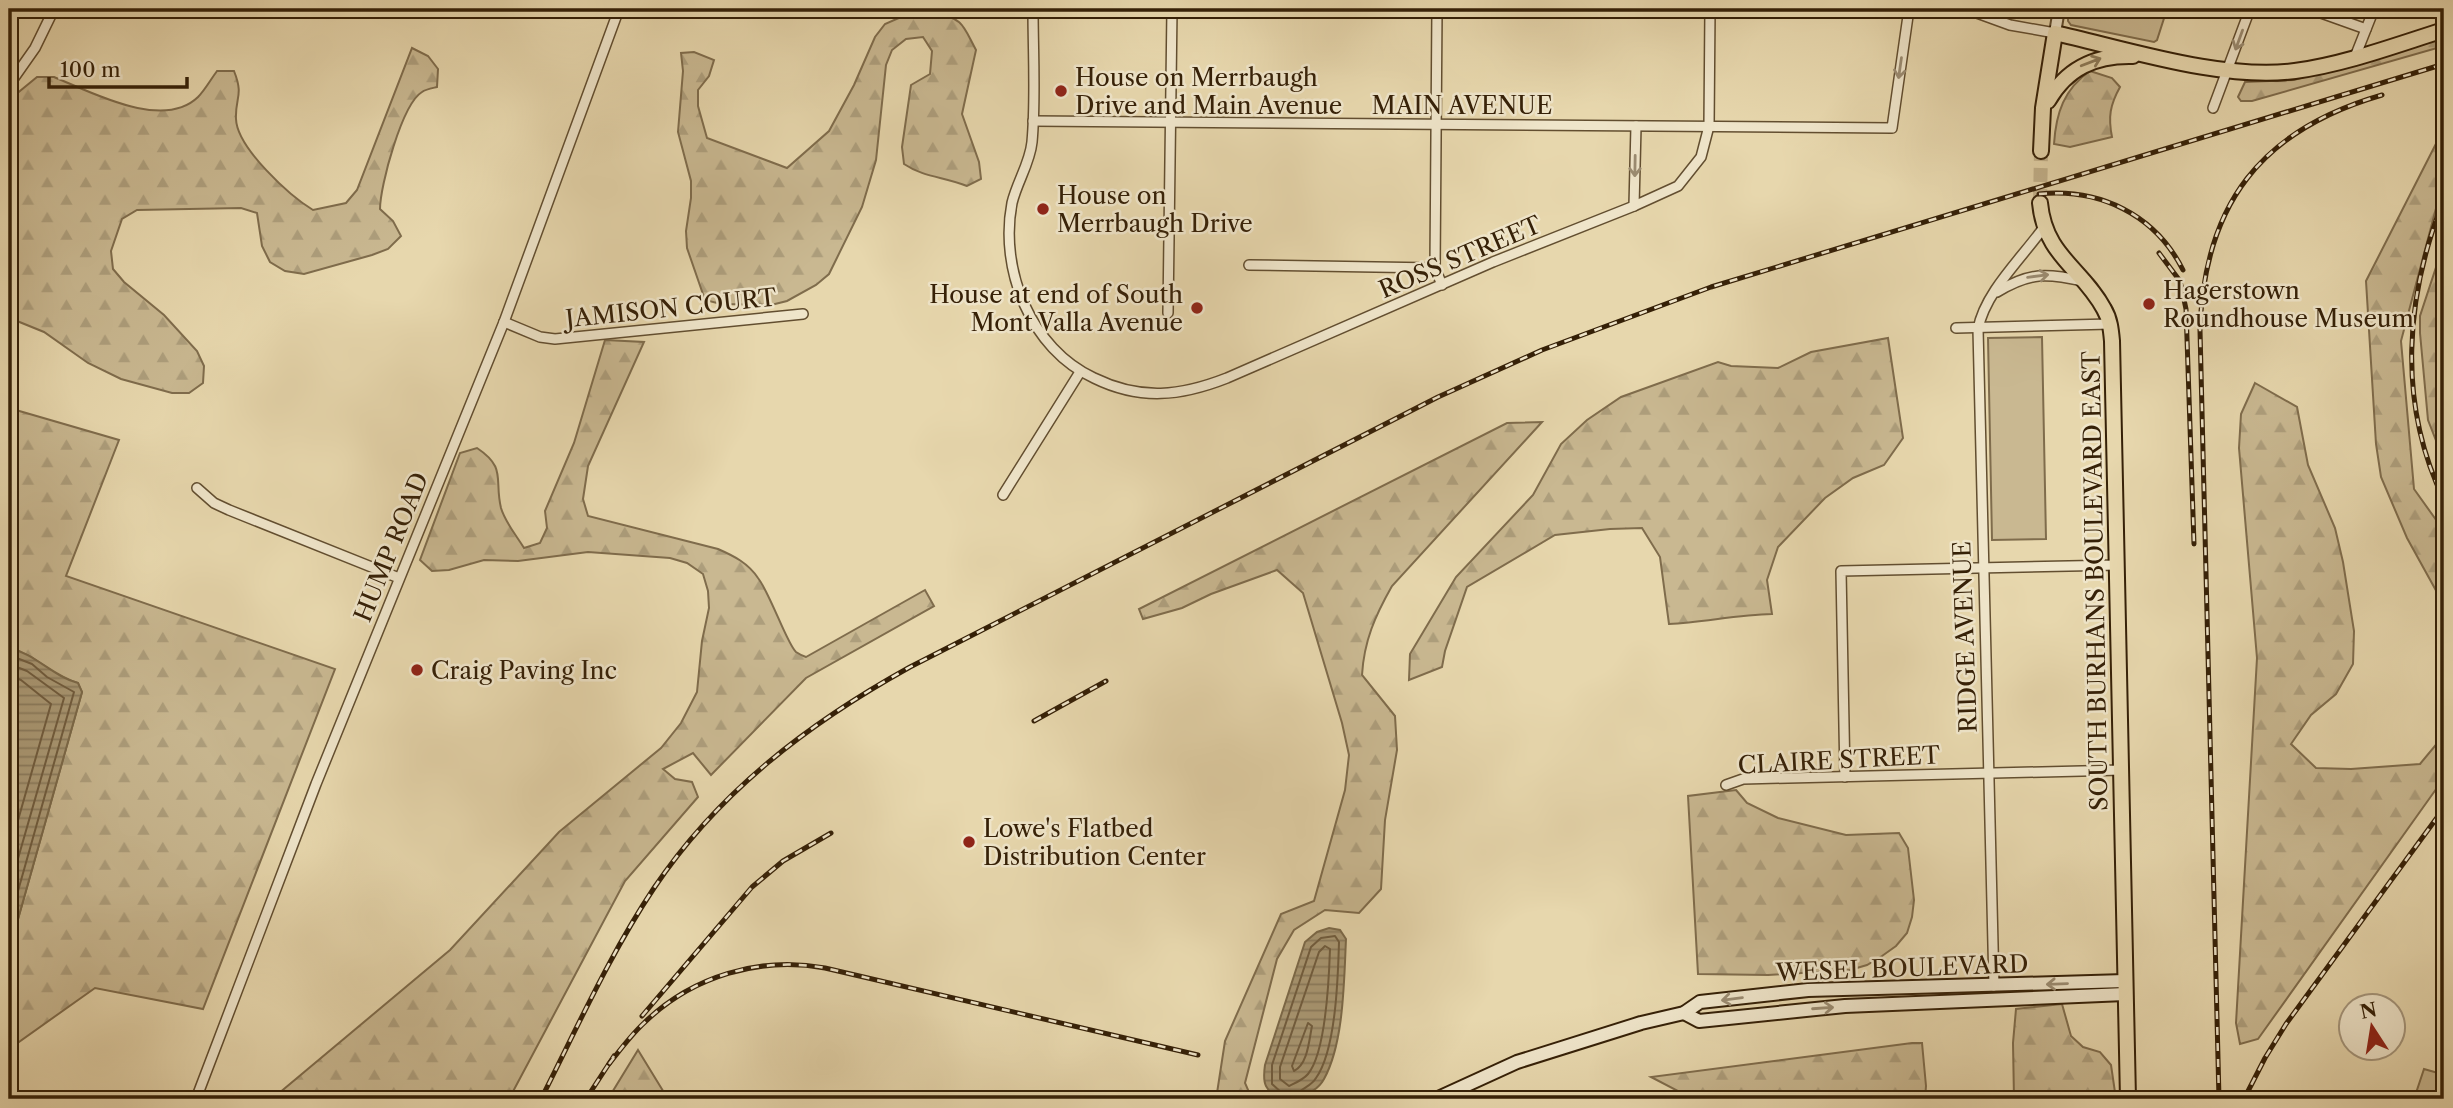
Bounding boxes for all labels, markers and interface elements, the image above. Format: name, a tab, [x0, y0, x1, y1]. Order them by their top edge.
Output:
one-way arrow	[2232, 28, 2244, 50]
scale bar	[49, 46, 187, 90]
one-way arrow	[2079, 55, 2101, 68]
one-way arrow	[1894, 56, 1907, 79]
text: 100 m	[60, 57, 121, 82]
place label: House on Merrbaugh Drive and Main Avenue	[1075, 63, 1342, 120]
marker: House on Merrbaugh Drive and Main Avenue	[1053, 83, 1069, 99]
street label: MAIN AVENUE	[1372, 91, 1552, 120]
one-way arrow	[1628, 154, 1642, 177]
place label: House on Merrbaugh Drive	[1057, 181, 1253, 238]
marker: House on Merrbaugh Drive	[1035, 201, 1051, 217]
street label: ROSS STREET	[1375, 210, 1545, 304]
one-way arrow	[2026, 270, 2049, 283]
place label: Hagerstown Roundhouse Museum	[2163, 276, 2414, 333]
place label: House at end of South Mont Valla Avenue	[929, 280, 1183, 337]
street label: JAMISON COURT	[560, 283, 778, 334]
marker: Hagerstown Roundhouse Museum	[2141, 296, 2157, 312]
marker: House at end of South Mont Valla Avenue	[1189, 300, 1205, 316]
street label: SOUTH BURHANS BOULEVARD EAST	[2076, 351, 2114, 811]
street label: HUMP ROAD	[348, 468, 434, 626]
street label: RIDGE AVENUE	[1947, 541, 1983, 733]
place label: Craig Paving Inc	[431, 656, 617, 685]
marker: Craig Paving Inc	[409, 662, 425, 678]
street label: CLAIRE STREET	[1737, 740, 1941, 780]
place label: Lowe's Flatbed Distribution Center	[983, 814, 1206, 871]
marker: Lowe's Flatbed Distribution Center	[961, 834, 977, 850]
street label: WESEL BOULEVARD	[1774, 949, 2029, 987]
one-way arrow	[2046, 977, 2069, 990]
one-way arrow	[1721, 992, 1744, 1005]
north arrow	[2338, 992, 2408, 1062]
text: N	[2358, 998, 2379, 1024]
one-way arrow	[1811, 1001, 1834, 1014]

